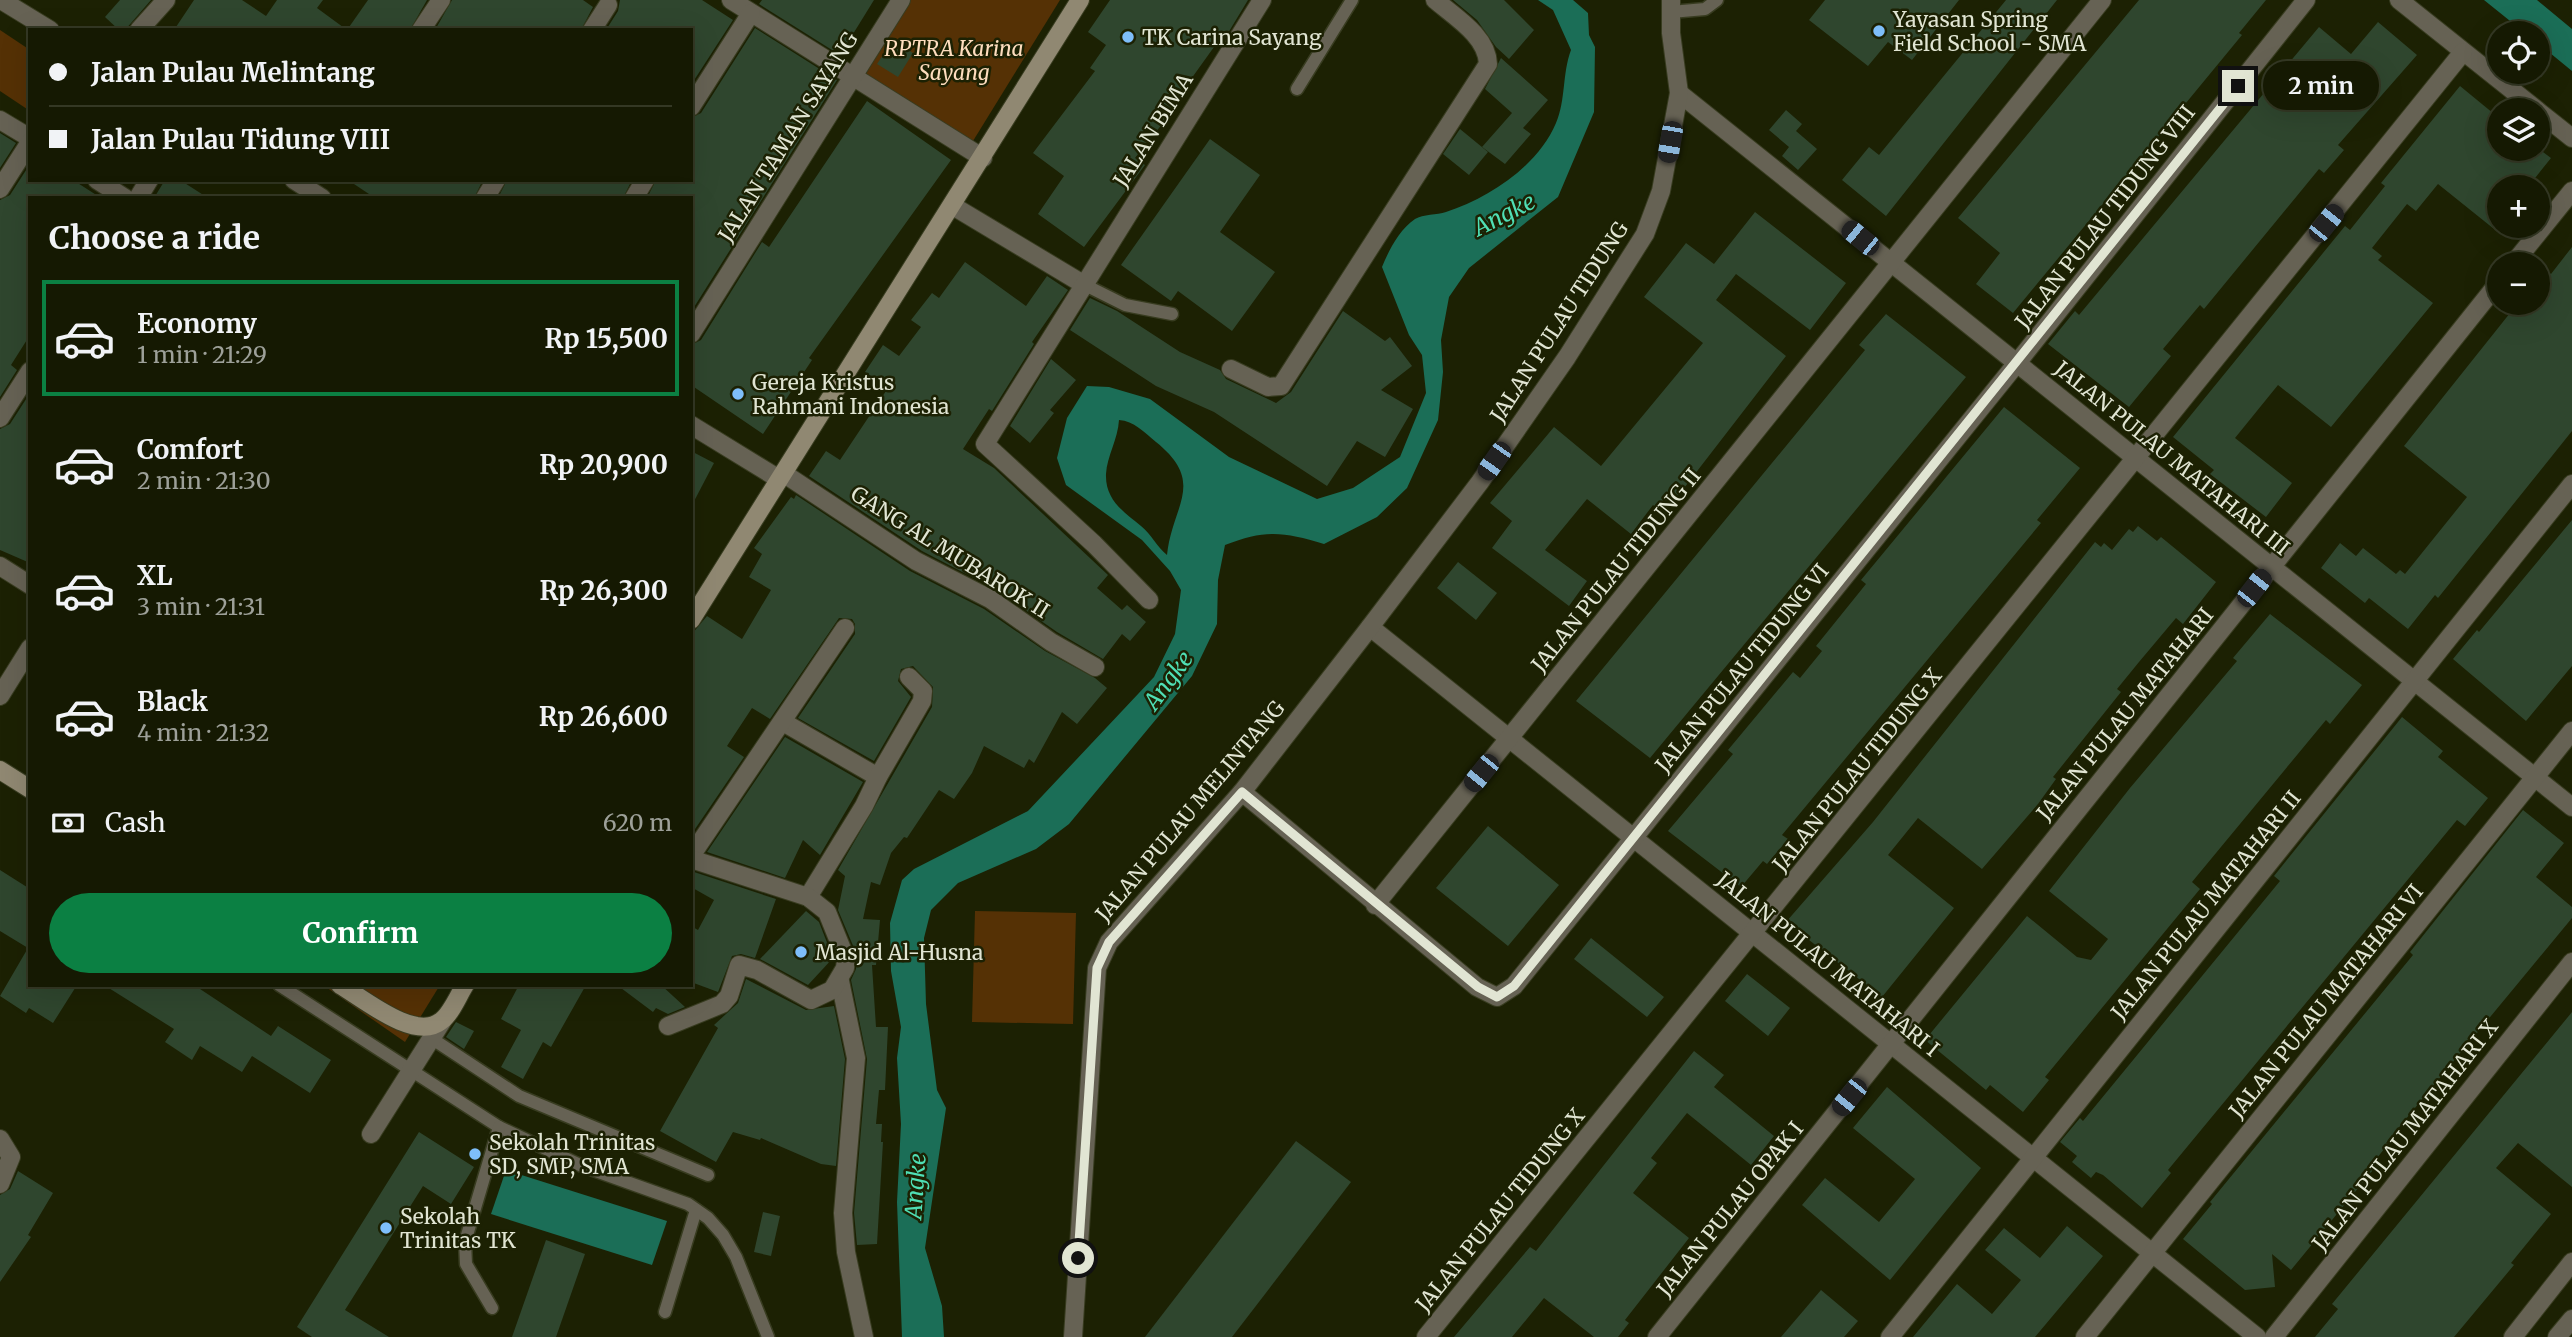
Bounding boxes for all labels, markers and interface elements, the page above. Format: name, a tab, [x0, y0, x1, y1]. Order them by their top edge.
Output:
place label: Yayasan Spring Field School - SMA	[1892, 6, 2087, 57]
map controls	[2487, 21, 2550, 315]
button: locate	[2487, 21, 2550, 84]
marker: Yayasan Spring Field School - SMA	[1871, 23, 1887, 39]
place label: TK Carina Sayang	[1142, 24, 1322, 51]
street label: JALAN TAMAN SAYANG	[712, 27, 864, 248]
marker: TK Carina Sayang	[1120, 29, 1136, 45]
park label: RPTRA Karina Sayang	[884, 35, 1024, 86]
text: Jalan Pulau Melintang	[91, 56, 375, 89]
callout: 2 min	[2262, 62, 2378, 110]
street label: JALAN BIMA	[1107, 68, 1199, 193]
route end	[2222, 70, 2254, 102]
text: 2 min	[2288, 71, 2354, 100]
button: layers	[2487, 98, 2550, 161]
street label: JALAN PULAU TIDUNG VIII	[2009, 100, 2201, 335]
car	[1657, 119, 1684, 165]
text: Jalan Pulau Tidung VIII	[91, 123, 390, 156]
button: +	[2487, 175, 2550, 238]
water label: Angke	[1466, 186, 1540, 243]
car	[2305, 200, 2348, 246]
street label: JALAN PULAU TIDUNG	[1483, 217, 1634, 428]
car	[1838, 217, 1883, 259]
text: Choose a ride	[49, 218, 260, 258]
button: −	[2487, 252, 2550, 315]
icon: car	[53, 307, 116, 370]
text: Economy	[137, 307, 257, 340]
text: Rp 15,500	[545, 322, 668, 355]
text: 1 min · 21:29	[137, 340, 267, 369]
street label: JALAN PULAU MATAHARI III	[2048, 354, 2295, 561]
place label: Gereja Kristus Rahmani Indonesia	[752, 369, 949, 420]
marker: Gereja Kristus Rahmani Indonesia	[730, 386, 746, 402]
icon: car	[53, 433, 116, 496]
text: Comfort	[137, 433, 243, 466]
car	[1474, 438, 1515, 484]
text: Rp 20,900	[539, 448, 668, 481]
street label: JALAN PULAU TIDUNG II	[1525, 463, 1707, 678]
text: 2 min · 21:30	[137, 466, 271, 495]
street label: GANG AL MUBAROK II	[846, 480, 1054, 624]
street label: JALAN PULAU TIDUNG VI	[1649, 558, 1835, 779]
icon: car	[53, 559, 116, 622]
text: XL	[137, 559, 173, 592]
car	[2233, 565, 2276, 611]
text: Rp 26,300	[539, 574, 668, 607]
text: 3 min · 21:31	[137, 592, 265, 621]
street label: JALAN PULAU MATAHARI	[2030, 602, 2219, 827]
water label: Angke	[1136, 645, 1199, 717]
street label: JALAN PULAU TIDUNG X	[1766, 663, 1947, 878]
icon: car	[53, 685, 116, 748]
text: Black	[137, 685, 208, 718]
street label: JALAN PULAU MELINTANG	[1089, 695, 1290, 928]
text: Rp 26,600	[539, 700, 668, 733]
text: 4 min · 21:32	[137, 718, 269, 747]
car	[1460, 750, 1503, 796]
street label: JALAN PULAU MATAHARI II	[2105, 785, 2307, 1026]
icon: cash	[49, 804, 87, 842]
text: Cash	[105, 806, 166, 839]
text: 620 m	[603, 808, 672, 837]
street label: JALAN PULAU MATAHARI I	[1710, 865, 1945, 1062]
street label: JALAN PULAU MATAHARI VI	[2223, 879, 2429, 1124]
button: Confirm	[49, 893, 672, 973]
place label: Masjid Al-Husna	[815, 939, 983, 966]
marker: Masjid Al-Husna	[793, 944, 809, 960]
street label: JALAN PULAU MATAHARI X	[2306, 1014, 2504, 1257]
car	[1828, 1074, 1871, 1120]
street label: JALAN PULAU TIDUNG X	[1409, 1103, 1590, 1318]
street label: JALAN PULAU OPAK I	[1650, 1116, 1809, 1303]
place label: Sekolah Trinitas SD, SMP, SMA	[489, 1129, 655, 1180]
marker: Sekolah Trinitas SD, SMP, SMA	[467, 1146, 483, 1162]
water label: Angke	[898, 1152, 932, 1222]
place label: Sekolah Trinitas TK	[400, 1203, 517, 1254]
marker: Sekolah Trinitas TK	[378, 1220, 394, 1236]
route start	[1062, 1242, 1094, 1274]

